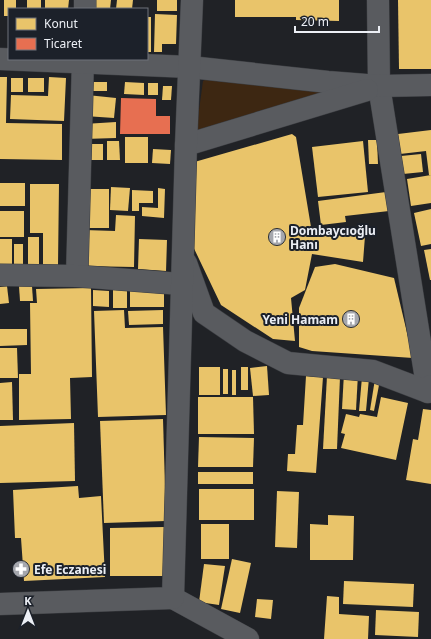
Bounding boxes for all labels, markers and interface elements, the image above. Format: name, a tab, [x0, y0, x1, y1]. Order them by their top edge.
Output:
legend	[8, 8, 148, 60]
scale bar	[295, 8, 379, 34]
text: 20 m	[301, 13, 329, 30]
text: Konut	[44, 15, 79, 32]
text: Ticaret	[44, 35, 83, 52]
place label: Dombaycıoğlu Hanı	[290, 222, 376, 253]
building icon: Dombaycıoğlu Hanı	[267, 227, 287, 247]
building icon: Yeni Hamam	[341, 309, 361, 329]
place label: Yeni Hamam	[262, 311, 338, 328]
pharmacy icon: Efe Eczanesi	[11, 559, 31, 579]
place label: Efe Eczanesi	[34, 561, 106, 578]
north arrow	[8, 591, 48, 631]
text: K	[24, 593, 32, 608]

